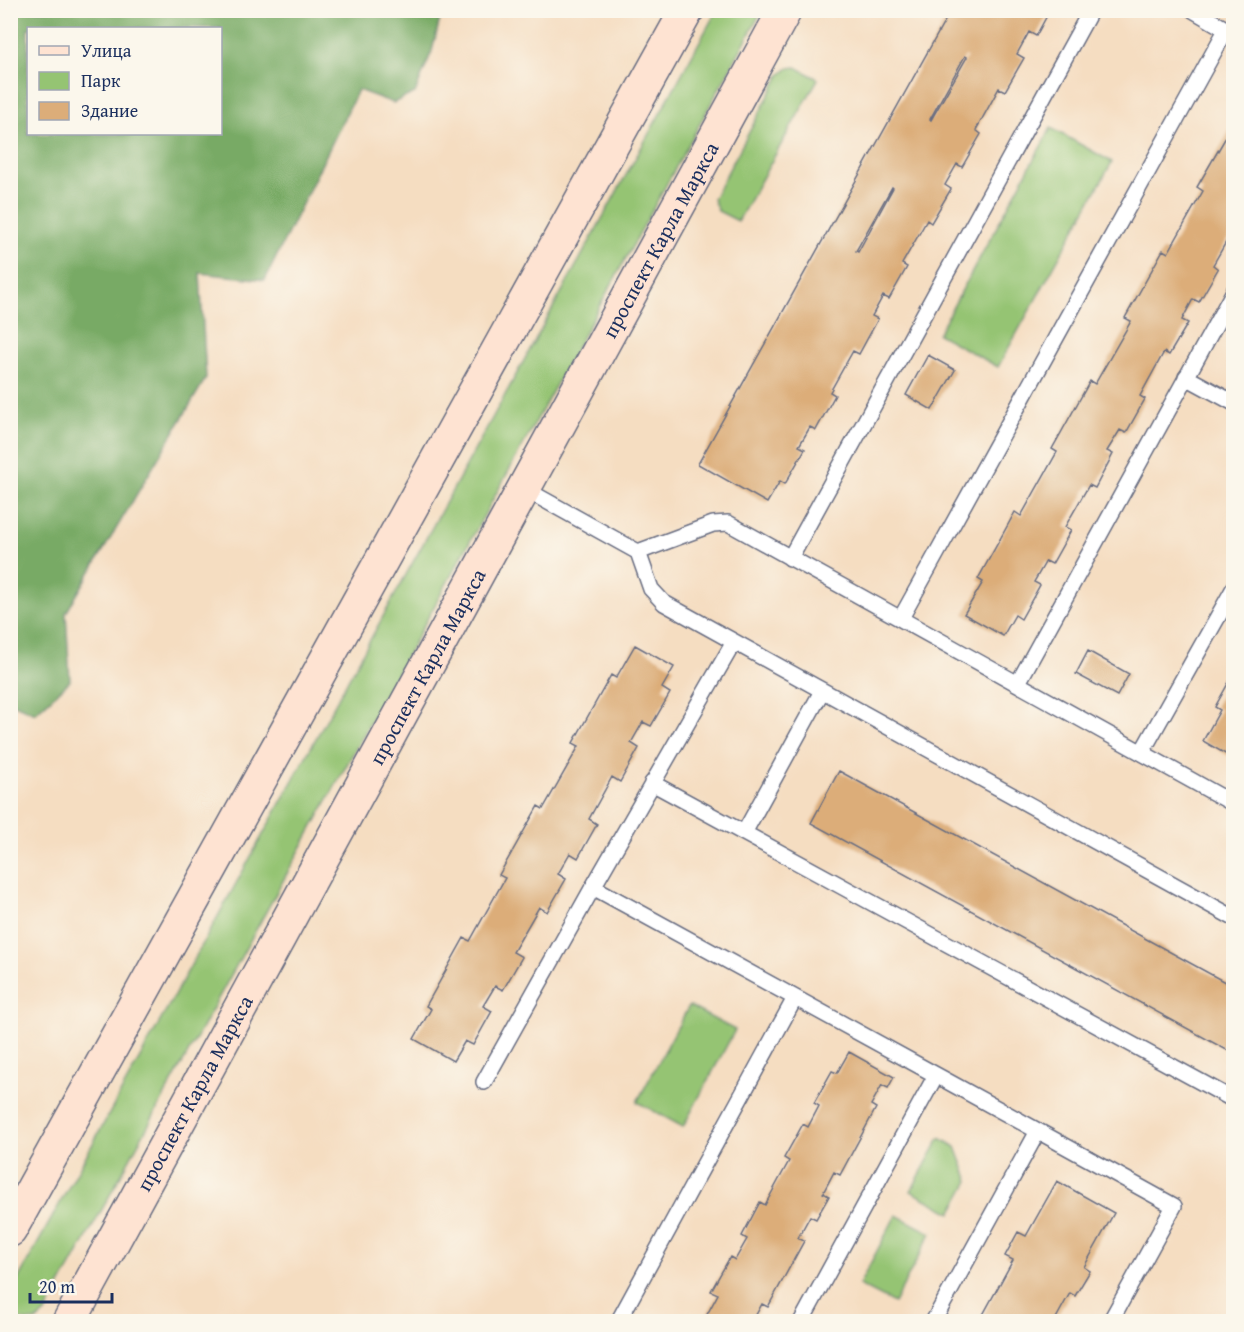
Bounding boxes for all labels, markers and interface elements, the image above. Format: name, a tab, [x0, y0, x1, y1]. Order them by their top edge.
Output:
legend	[27, 27, 222, 135]
text: Улица	[81, 37, 132, 64]
text: Парк	[81, 67, 121, 94]
text: Здание	[81, 97, 138, 124]
street label: проспект Карла Маркса	[594, 136, 726, 343]
street label: проспект Карла Маркса	[361, 563, 493, 770]
street label: проспект Карла Маркса	[128, 989, 260, 1197]
scale bar	[30, 1266, 112, 1304]
text: 20 m	[39, 1273, 75, 1300]

